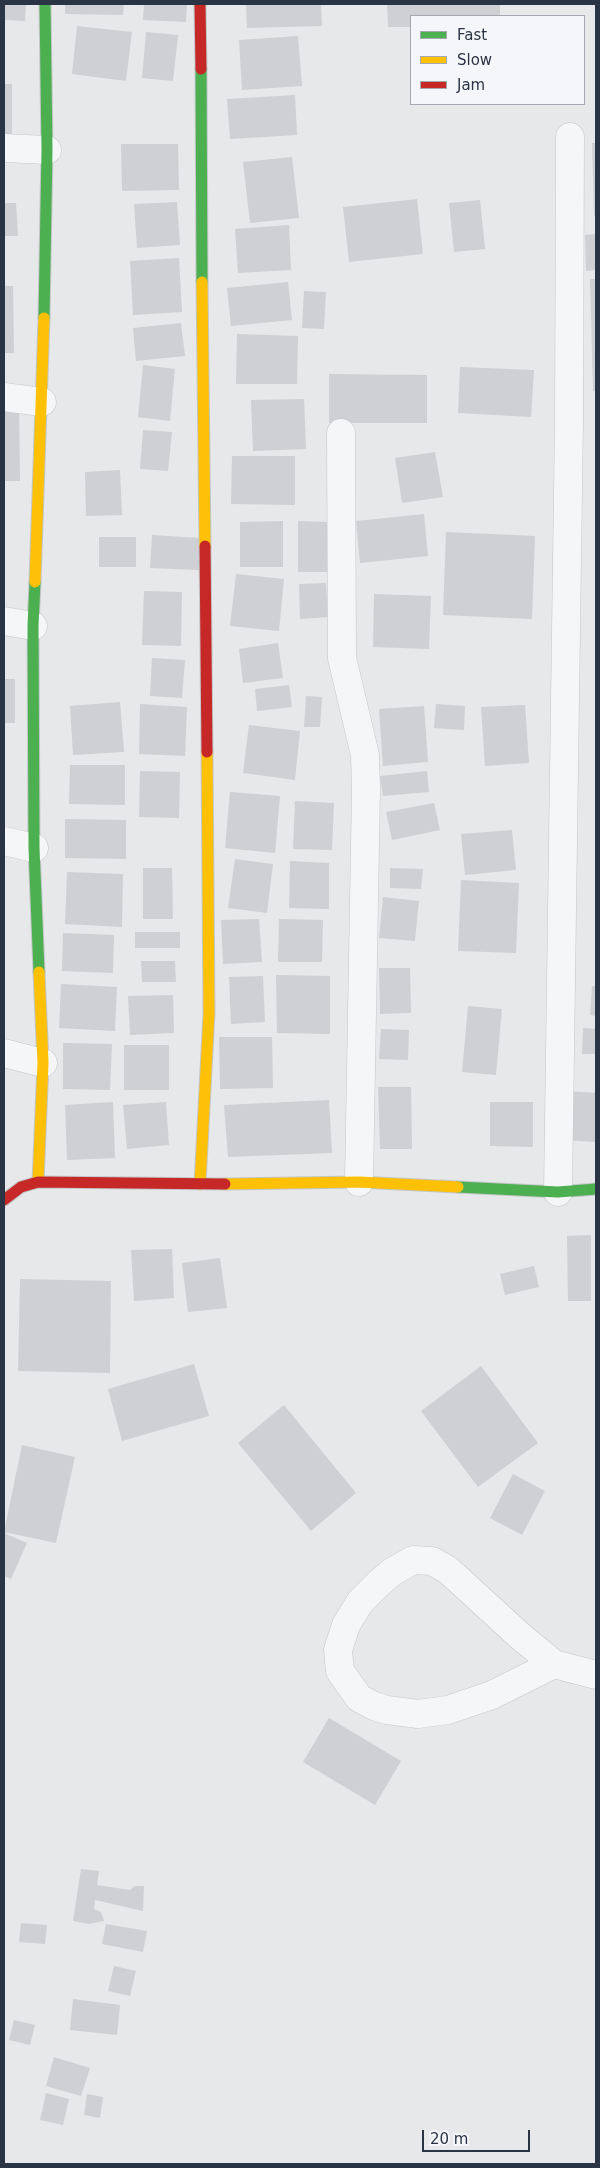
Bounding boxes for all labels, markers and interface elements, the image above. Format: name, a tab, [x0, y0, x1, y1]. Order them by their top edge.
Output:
legend	[410, 15, 585, 105]
text: Fast	[457, 26, 487, 44]
text: Slow	[457, 51, 492, 69]
text: Jam	[457, 76, 485, 94]
scale bar	[425, 2120, 532, 2152]
text: 20 m	[430, 2130, 468, 2148]

